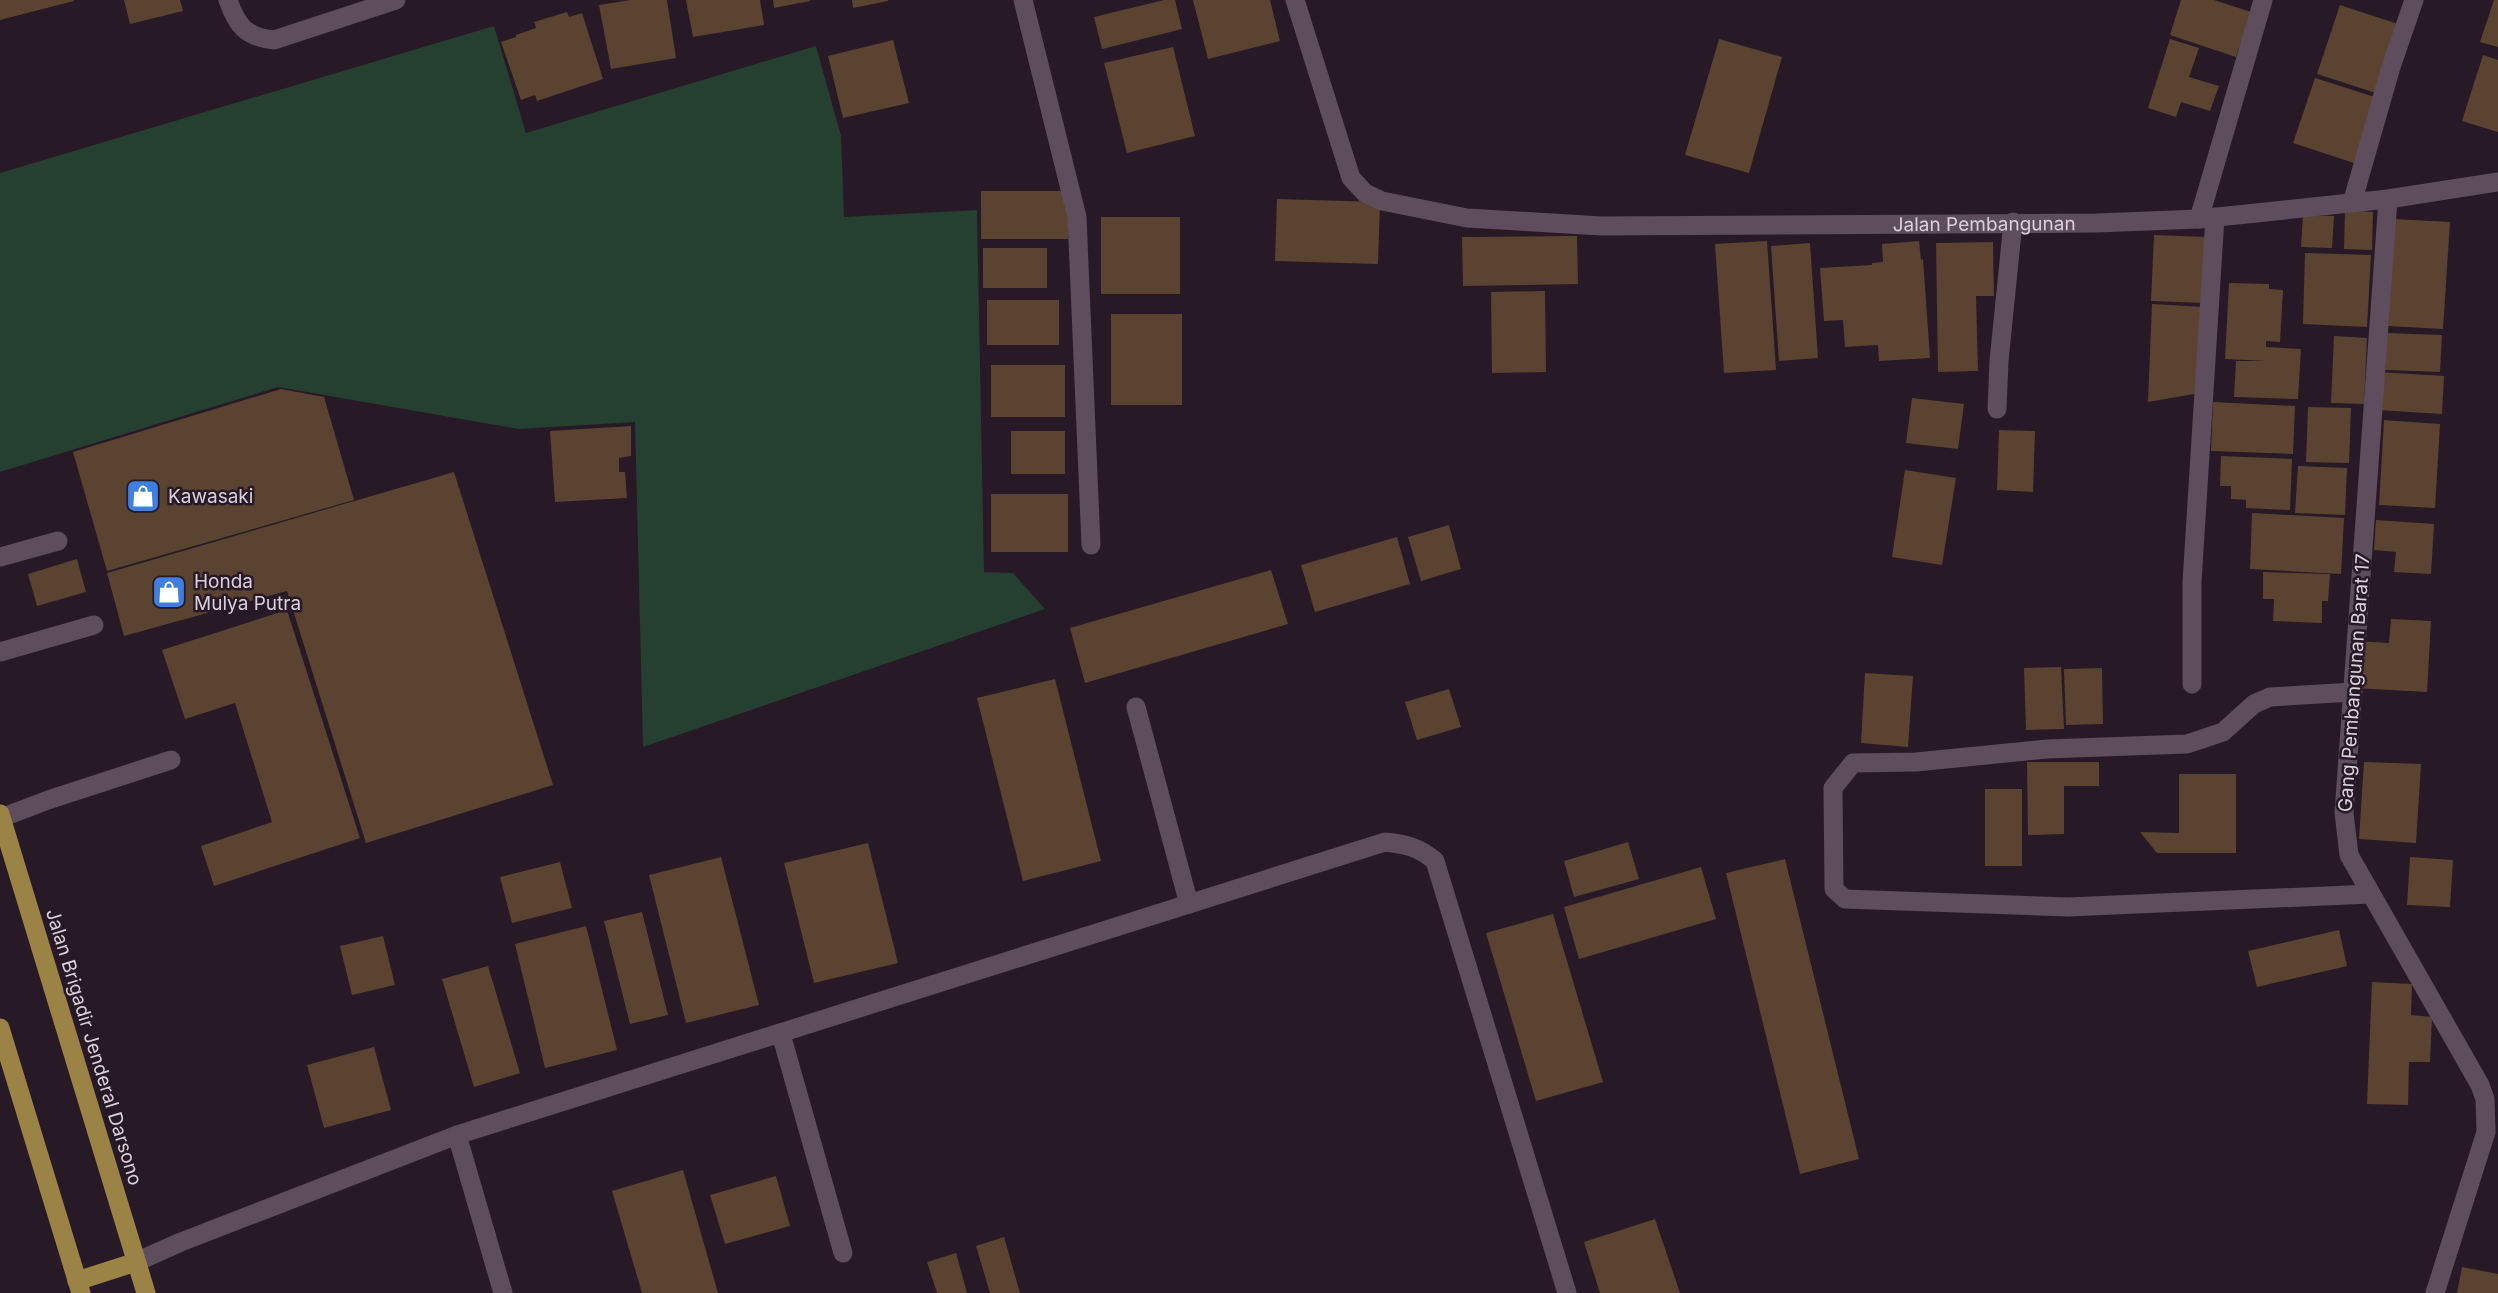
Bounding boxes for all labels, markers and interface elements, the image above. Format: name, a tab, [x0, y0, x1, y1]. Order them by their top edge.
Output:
street label: Jalan Pembangunan	[1893, 212, 2076, 236]
shop icon: Kawasaki	[124, 477, 162, 515]
place label: Kawasaki	[168, 485, 253, 508]
street label: Gang Pembangunan Barat 17	[2333, 553, 2375, 813]
place label: Honda Mulya Putra	[194, 570, 301, 615]
shop icon: Honda Mulya Putra	[150, 573, 188, 611]
street label: Jalan Brigadir Jenderal Darsono	[41, 906, 147, 1188]

